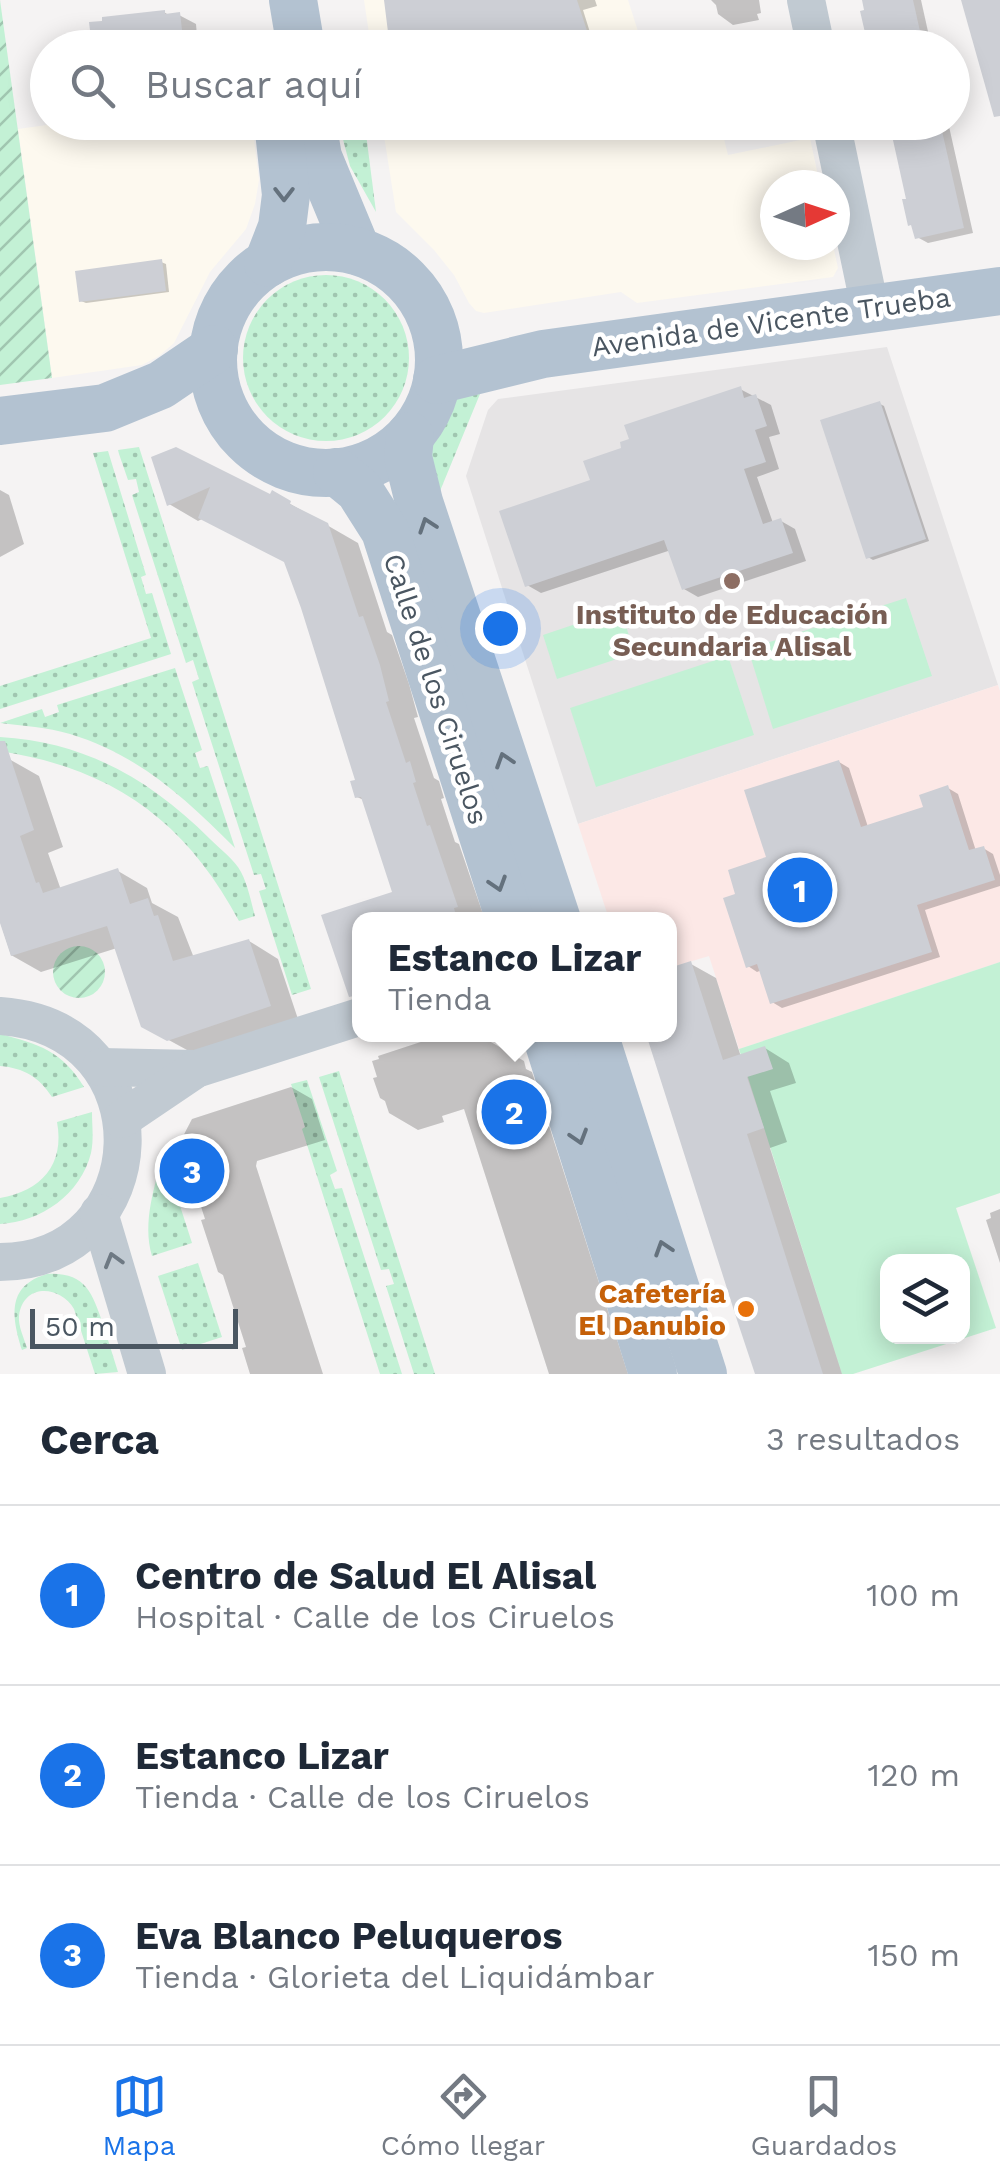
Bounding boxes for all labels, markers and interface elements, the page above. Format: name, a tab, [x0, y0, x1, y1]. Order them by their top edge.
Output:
search box	[30, 30, 970, 140]
icon: search	[65, 58, 120, 113]
text: Buscar aquí	[145, 63, 363, 107]
north arrow	[760, 170, 850, 260]
one-way arrow	[273, 187, 295, 202]
street label: Avenida de Vicente Trueba	[589, 280, 953, 364]
one-way arrow	[418, 518, 439, 535]
street label: Calle de los Ciruelos	[377, 550, 495, 828]
marker: Instituto de Educación Secundaria Alisal	[721, 570, 743, 592]
place label: Instituto de Educación Secundaria Alisal	[576, 598, 888, 663]
your location	[475, 603, 526, 654]
one-way arrow	[496, 753, 516, 770]
pin: 1	[768, 852, 832, 928]
one-way arrow	[487, 874, 507, 891]
popup	[352, 912, 677, 1042]
text: Estanco Lizar	[388, 936, 641, 980]
text: Tienda	[388, 980, 491, 1018]
pin: 2	[482, 1074, 546, 1150]
one-way arrow	[567, 1128, 587, 1145]
pin: 3	[160, 1134, 224, 1208]
one-way arrow	[654, 1240, 674, 1257]
one-way arrow	[104, 1252, 125, 1269]
map controls	[880, 1254, 970, 1344]
button: layers	[880, 1254, 970, 1344]
place label: Cafetería El Danubio	[578, 1277, 727, 1342]
marker: Cafetería El Danubio	[735, 1298, 757, 1320]
scale bar	[30, 1304, 238, 1348]
text: 50 m	[45, 1310, 115, 1343]
text: Cerca	[40, 1415, 159, 1464]
text: 3 resultados	[766, 1420, 960, 1458]
text: Centro de Salud El Alisal	[135, 1554, 596, 1598]
text: 1	[66, 1576, 79, 1614]
text: 100 m	[866, 1576, 960, 1614]
text: Hospital · Calle de los Ciruelos	[135, 1598, 615, 1636]
text: Estanco Lizar	[135, 1734, 389, 1778]
text: 2	[63, 1756, 82, 1794]
text: 120 m	[868, 1756, 960, 1794]
text: Tienda · Calle de los Ciruelos	[135, 1778, 590, 1816]
text: Eva Blanco Peluqueros	[135, 1914, 563, 1958]
text: 3	[63, 1936, 82, 1974]
text: 150 m	[868, 1936, 960, 1974]
text: Tienda · Glorieta del Liquidámbar	[135, 1958, 655, 1996]
tab: Mapa	[103, 2069, 176, 2162]
tab: Cómo llegar	[381, 2069, 545, 2162]
tab: Guardados	[750, 2069, 897, 2162]

